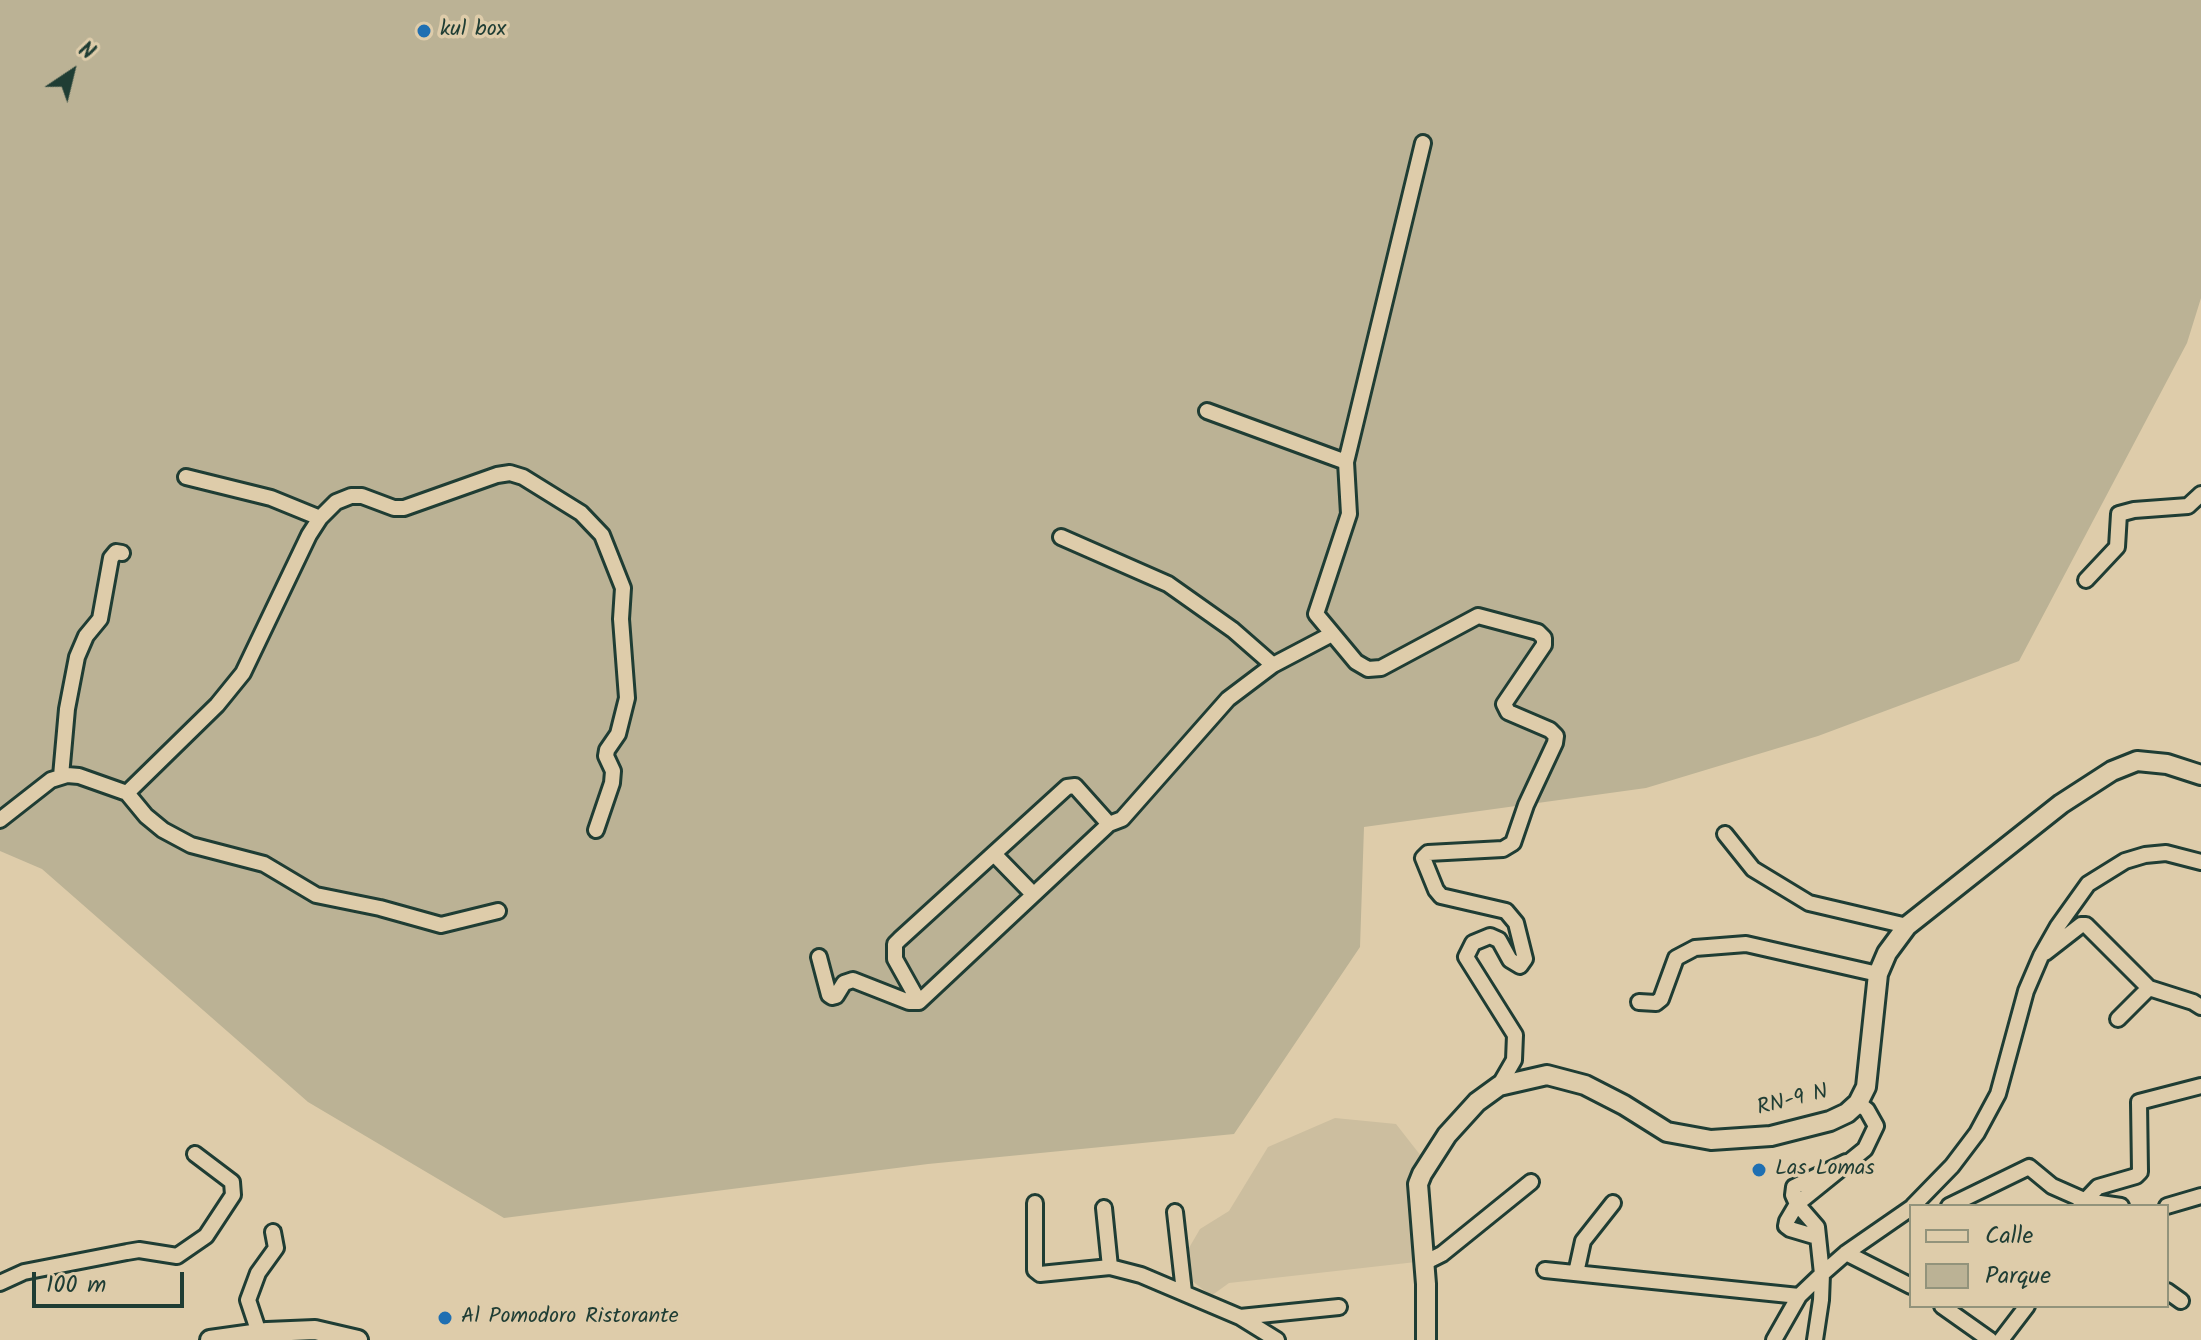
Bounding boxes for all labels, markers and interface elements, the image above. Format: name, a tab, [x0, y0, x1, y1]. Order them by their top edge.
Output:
place label: kul box	[440, 18, 506, 44]
marker: kul box	[415, 22, 433, 40]
north arrow	[32, 32, 112, 112]
text: N	[70, 34, 102, 70]
street label: RN-9 N	[1755, 1080, 1831, 1124]
place label: Las Lomas	[1775, 1157, 1875, 1183]
marker: Las Lomas	[1750, 1161, 1768, 1179]
legend	[1909, 1204, 2169, 1308]
text: Calle	[1985, 1217, 2033, 1256]
scale bar	[36, 1256, 188, 1306]
text: Parque	[1985, 1257, 2051, 1296]
text: 100 m	[46, 1266, 106, 1305]
place label: Al Pomodoro Ristorante	[461, 1305, 679, 1331]
marker: Al Pomodoro Ristorante	[436, 1309, 454, 1327]

